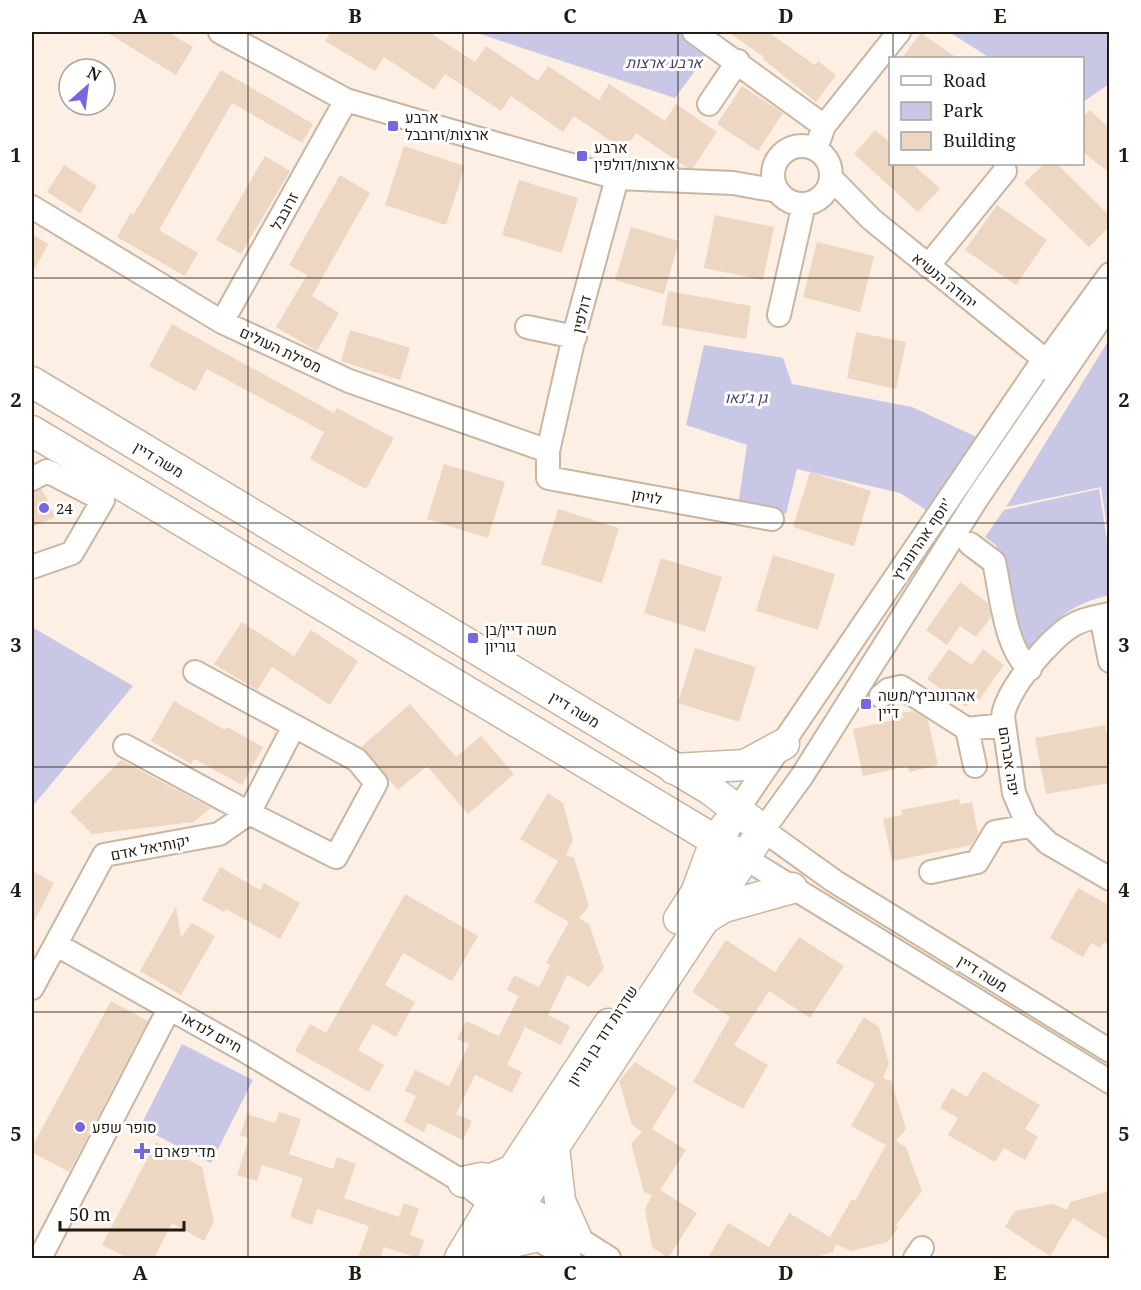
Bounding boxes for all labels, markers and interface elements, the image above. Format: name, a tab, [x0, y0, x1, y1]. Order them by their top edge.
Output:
text: A	[132, 2, 148, 29]
text: B	[348, 2, 362, 29]
text: C	[563, 2, 577, 29]
text: D	[778, 2, 794, 29]
text: E	[993, 2, 1007, 29]
park label: ארבע ארצות	[626, 52, 705, 72]
north arrow	[57, 57, 117, 117]
legend	[889, 57, 1084, 165]
text: N	[83, 61, 105, 87]
text: Road	[943, 68, 986, 92]
text: Park	[943, 98, 983, 122]
place label: ארבע ארצות/זרובבל	[405, 107, 489, 144]
marker: ארבע ארצות/זרובבל	[386, 119, 400, 133]
text: Building	[943, 128, 1016, 152]
place label: ארבע ארצות/דולפין	[594, 137, 675, 174]
text: 1	[10, 141, 22, 168]
text: 1	[1118, 141, 1130, 168]
marker: ארבע ארצות/דולפין	[575, 149, 589, 163]
street label: זרובבל	[265, 188, 303, 234]
street label: יהודה הנשיא	[908, 247, 982, 313]
street label: דולפין	[567, 293, 595, 335]
street label: מסילת העולים	[237, 321, 325, 377]
text: 2	[10, 386, 22, 413]
text: 2	[1118, 386, 1130, 413]
park label: גן ג'נאו	[725, 387, 768, 407]
street label: משה דיין	[130, 436, 188, 482]
street label: לויתן	[630, 483, 664, 509]
street label: יוסף אהרונוביץ'	[886, 494, 956, 584]
place label: 24	[56, 498, 73, 518]
marker: 24	[37, 501, 51, 515]
place label: משה דיין/בן גוריון	[485, 619, 557, 656]
text: 3	[10, 631, 22, 658]
marker: משה דיין/בן גוריון	[466, 631, 480, 645]
text: 3	[1118, 631, 1130, 658]
place label: אהרונוביץ׳/משה דיין	[878, 685, 976, 722]
street label: משה דיין	[546, 686, 604, 732]
marker: אהרונוביץ׳/משה דיין	[859, 697, 873, 711]
street label: יפה אברהם	[995, 725, 1025, 797]
street label: יקותיאל אדם	[109, 830, 191, 864]
text: 4	[10, 876, 22, 903]
text: 4	[1118, 876, 1130, 903]
street label: משה דיין	[954, 950, 1012, 996]
street label: שדרות דוד בן גוריון	[562, 981, 642, 1089]
street label: חיים לנדאו	[178, 1007, 246, 1057]
place label: סופר שפע	[92, 1117, 157, 1137]
text: 5	[10, 1120, 22, 1147]
marker: סופר שפע	[73, 1120, 87, 1134]
text: 5	[1118, 1120, 1130, 1147]
place label: מדי־פארם	[154, 1141, 216, 1161]
marker: מדי־פארם	[135, 1144, 149, 1158]
scale bar	[60, 1194, 184, 1232]
text: 50 m	[69, 1202, 111, 1226]
text: A	[132, 1259, 148, 1286]
text: B	[348, 1259, 362, 1286]
text: C	[563, 1259, 577, 1286]
text: D	[778, 1259, 794, 1286]
text: E	[993, 1259, 1007, 1286]

